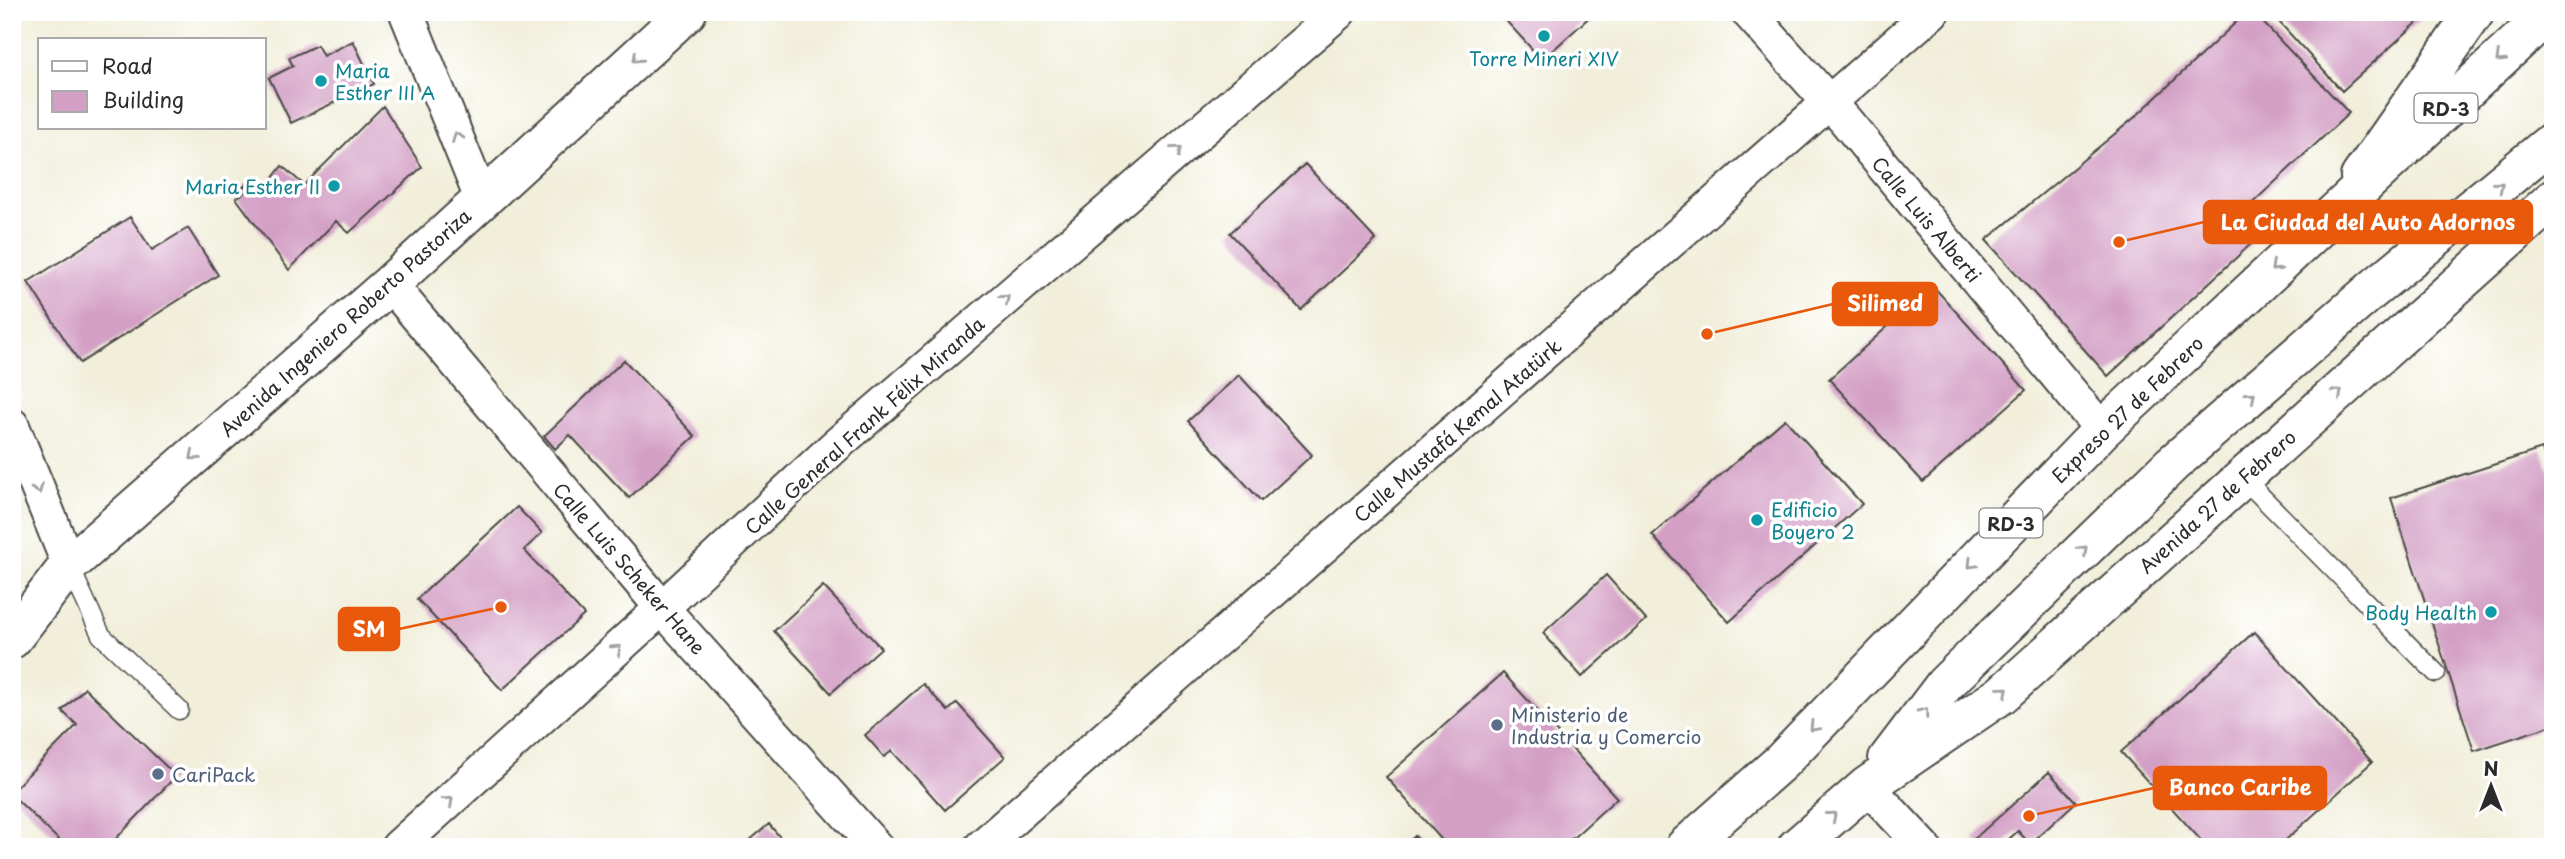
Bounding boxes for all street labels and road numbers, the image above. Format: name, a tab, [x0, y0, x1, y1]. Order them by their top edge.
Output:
road number: RD-3	[2414, 94, 2478, 122]
street label: Calle Luis Alberti	[1866, 150, 1988, 288]
street label: Avenida Ingeniero Roberto Pastoriza	[213, 202, 477, 442]
street label: Calle General Frank Félix Miranda	[738, 309, 990, 540]
street label: Expreso 27 de Febrero	[2045, 329, 2209, 489]
street label: Calle Mustafá Kemal Atatürk	[1347, 332, 1567, 528]
street label: Avenida 27 de Febrero	[2132, 423, 2302, 579]
street label: Calle Luis Scheker Hane	[547, 476, 713, 660]
road number: RD-3	[1980, 508, 2042, 538]

